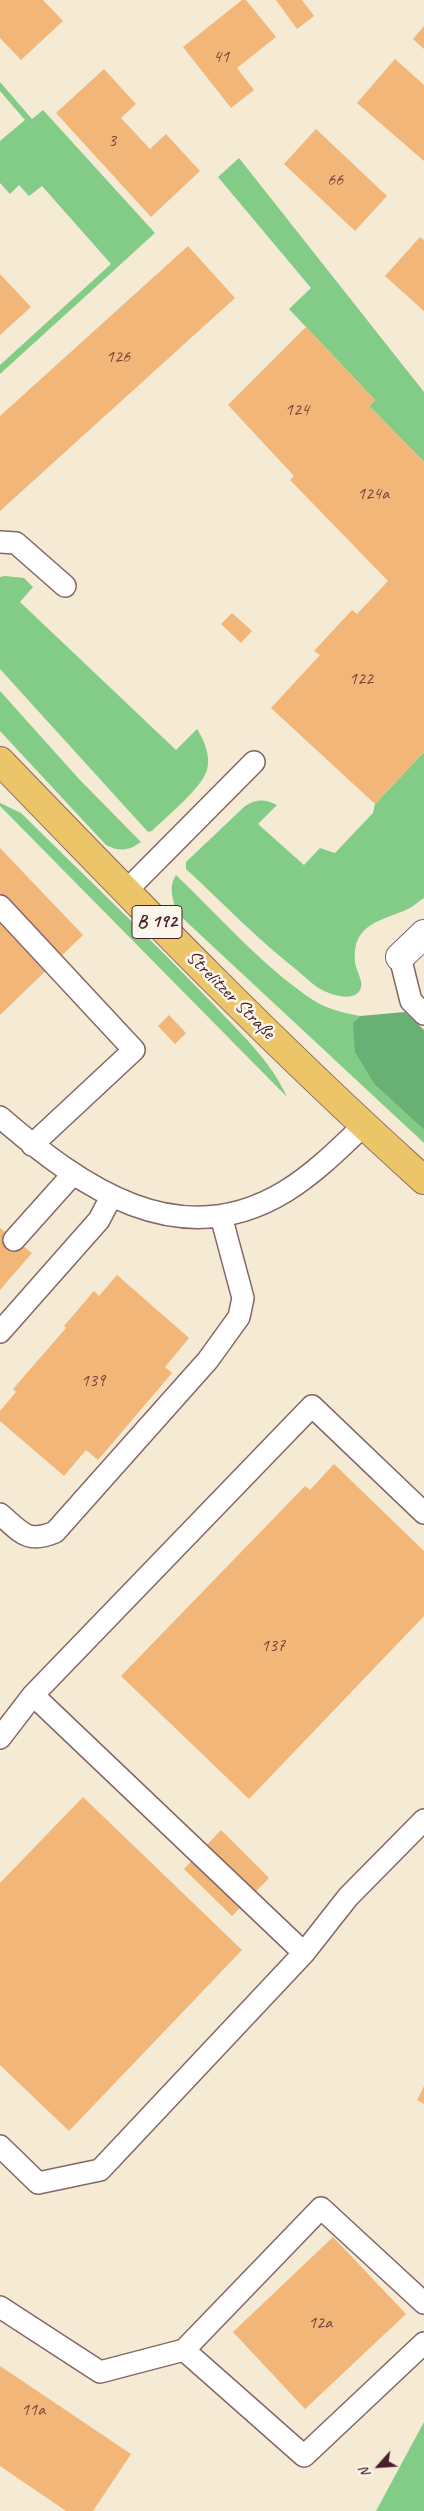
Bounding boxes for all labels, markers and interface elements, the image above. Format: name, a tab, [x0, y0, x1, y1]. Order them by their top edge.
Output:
house number: 41	[213, 46, 229, 68]
house number: 3	[108, 130, 116, 152]
house number: 66	[327, 169, 343, 191]
house number: 126	[106, 346, 130, 368]
house number: 124	[285, 399, 309, 421]
house number: 124a	[357, 483, 389, 505]
house number: 122	[349, 668, 373, 690]
road number: B 192	[132, 906, 182, 939]
street label: Strelitzer Straße	[180, 945, 280, 1045]
house number: 139	[81, 1370, 105, 1392]
house number: 137	[261, 1635, 285, 1657]
house number: 12a	[308, 2312, 332, 2334]
house number: 11a	[21, 2399, 45, 2421]
north arrow	[354, 2441, 404, 2491]
text: N	[356, 2465, 375, 2480]

